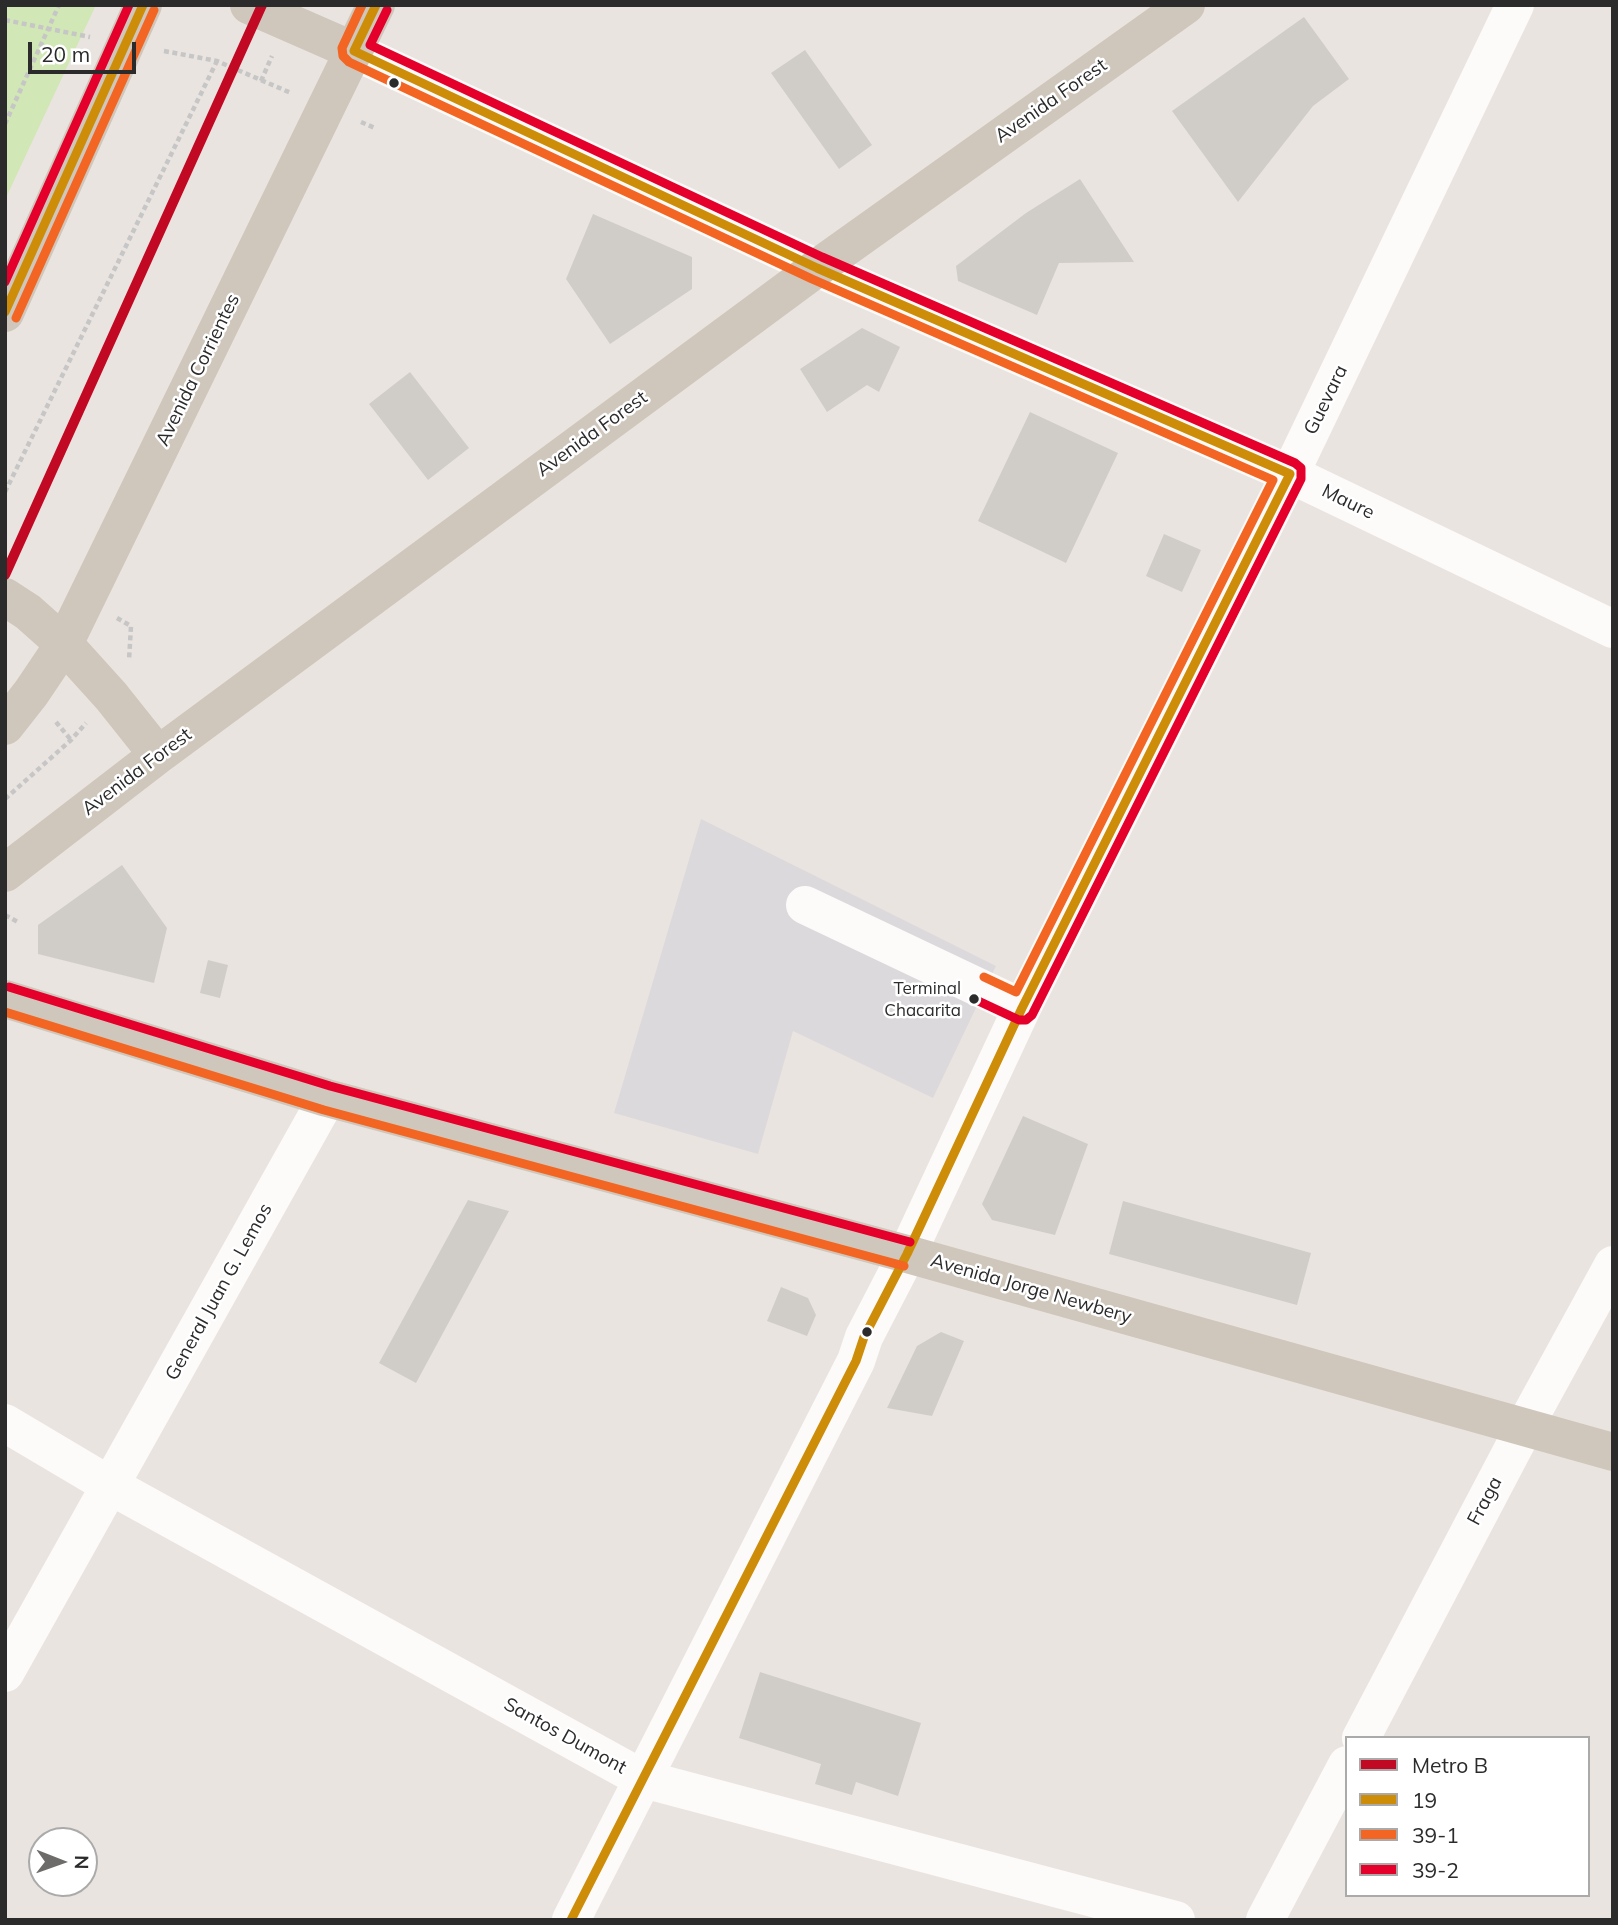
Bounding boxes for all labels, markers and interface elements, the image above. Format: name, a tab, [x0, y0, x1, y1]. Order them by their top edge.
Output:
scale bar	[32, 28, 140, 72]
text: 20 m	[41, 41, 90, 67]
street label: Avenida Forest	[991, 54, 1111, 148]
unlabelled marker	[387, 76, 401, 90]
street label: Avenida Corrientes	[151, 290, 245, 450]
street label: Guevara	[1299, 361, 1353, 439]
street label: Avenida Forest	[532, 386, 652, 482]
street label: Maure	[1318, 480, 1378, 524]
street label: Avenida Forest	[78, 723, 196, 821]
place label: Terminal Chacarita	[884, 979, 961, 1019]
marker: Terminal Chacarita	[967, 992, 981, 1006]
street label: General Juan G. Lemos	[161, 1200, 277, 1384]
street label: Avenida Jorge Newbery	[928, 1249, 1134, 1329]
unlabelled marker	[860, 1325, 874, 1339]
street label: Fraga	[1463, 1473, 1507, 1529]
street label: Santos Dumont	[500, 1693, 630, 1779]
legend	[1345, 1736, 1590, 1897]
text: Metro B	[1412, 1752, 1488, 1778]
text: 19	[1412, 1787, 1437, 1813]
text: 39-1	[1412, 1822, 1459, 1848]
north arrow	[28, 1827, 98, 1897]
text: N	[70, 1855, 94, 1870]
text: 39-2	[1412, 1857, 1459, 1883]

